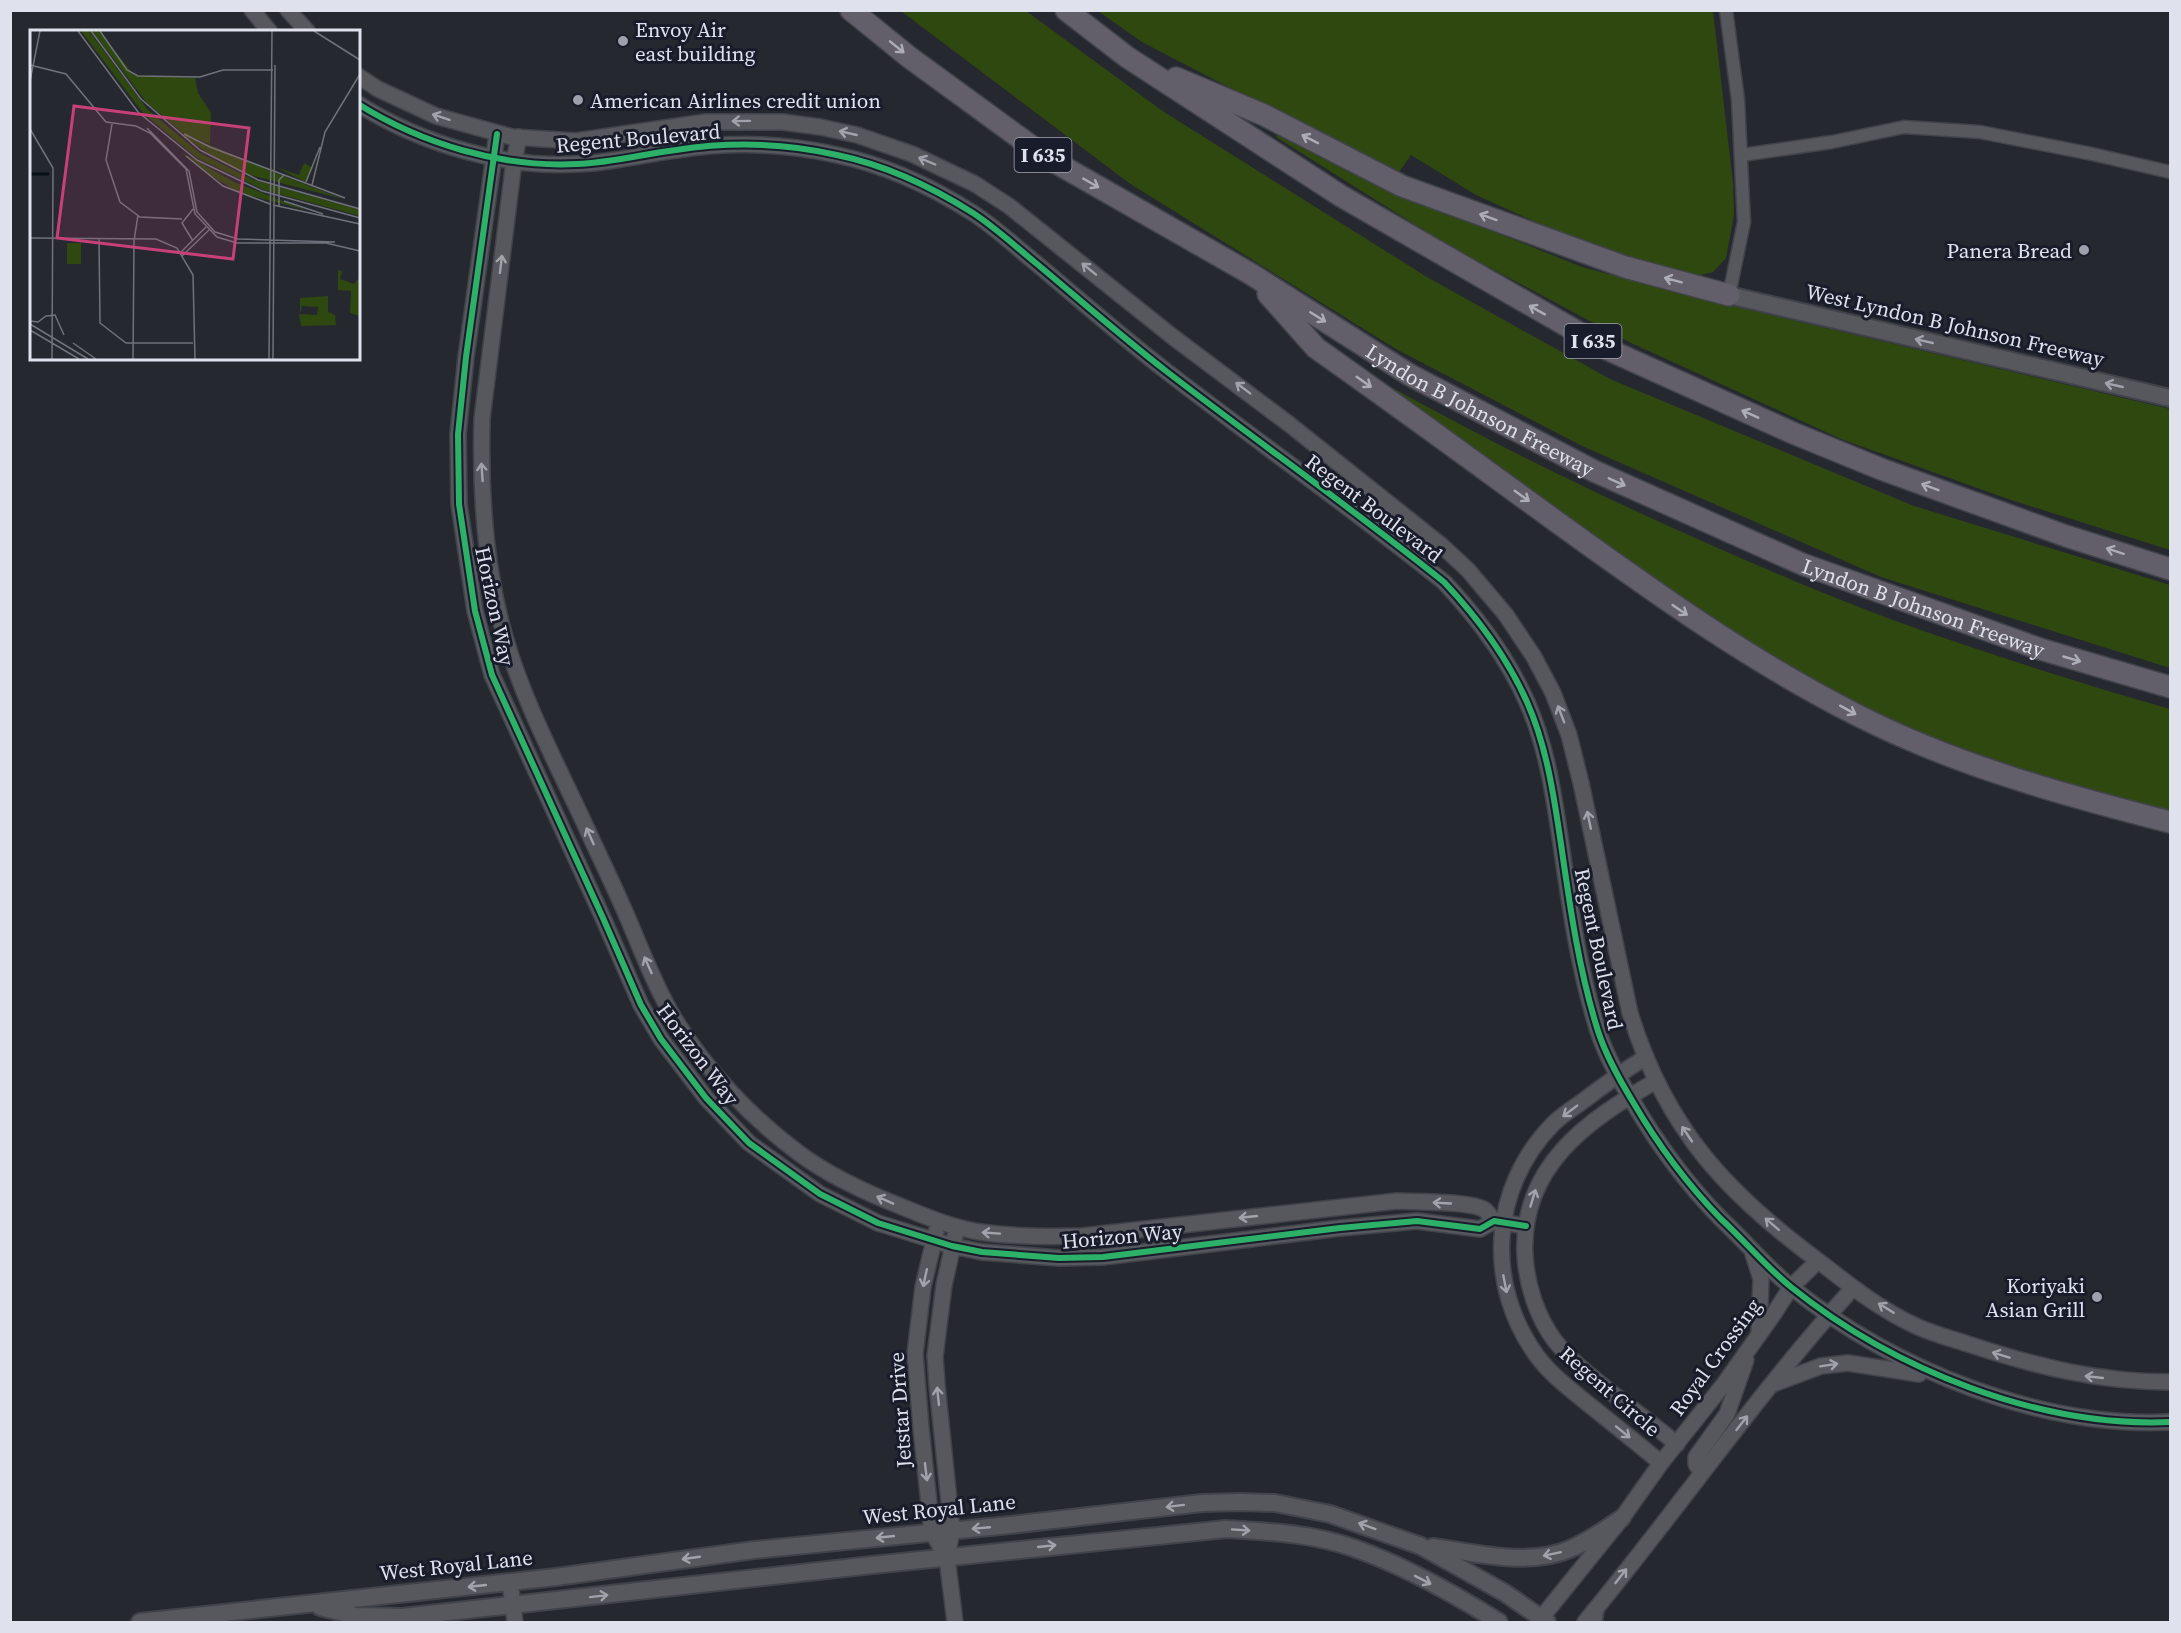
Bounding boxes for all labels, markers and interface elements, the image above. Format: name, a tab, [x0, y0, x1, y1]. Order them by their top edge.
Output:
place label: Envoy Air east building	[635, 15, 756, 68]
inset map	[30, 30, 360, 360]
marker: Envoy Air east building	[616, 34, 630, 48]
one-way arrow	[888, 41, 904, 54]
place label: American Airlines credit union	[590, 86, 881, 115]
marker: American Airlines credit union	[571, 93, 585, 107]
one-way arrow	[432, 111, 451, 122]
street label: Regent Boulevard	[555, 116, 721, 160]
one-way arrow	[731, 116, 751, 127]
one-way arrow	[838, 127, 858, 138]
one-way arrow	[1302, 132, 1320, 144]
road number: I 635	[1014, 138, 1072, 172]
one-way arrow	[919, 154, 937, 166]
one-way arrow	[1082, 177, 1099, 189]
one-way arrow	[1480, 211, 1498, 222]
place label: Panera Bread	[1946, 236, 2072, 265]
marker: Panera Bread	[2077, 243, 2091, 257]
one-way arrow	[496, 255, 507, 275]
one-way arrow	[1081, 262, 1097, 275]
one-way arrow	[1664, 274, 1683, 285]
street label: West Lyndon B Johnson Freeway	[1803, 276, 2107, 374]
one-way arrow	[1529, 304, 1546, 316]
one-way arrow	[1309, 311, 1326, 323]
road number: I 635	[1564, 324, 1622, 358]
one-way arrow	[1914, 334, 1933, 346]
street label: Lyndon B Johnson Freeway	[1360, 336, 1600, 483]
one-way arrow	[1355, 376, 1371, 388]
one-way arrow	[2104, 378, 2123, 390]
one-way arrow	[1235, 382, 1251, 395]
one-way arrow	[1741, 408, 1759, 419]
street label: Regent Boulevard	[1299, 447, 1449, 569]
one-way arrow	[476, 462, 487, 482]
one-way arrow	[1607, 477, 1626, 488]
one-way arrow	[1922, 481, 1940, 492]
one-way arrow	[1513, 490, 1529, 502]
street label: Horizon Way	[468, 544, 522, 668]
one-way arrow	[2106, 545, 2125, 556]
street label: Lyndon B Johnson Freeway	[1798, 551, 2049, 664]
one-way arrow	[1672, 603, 1689, 616]
one-way arrow	[2063, 654, 2082, 665]
one-way arrow	[1555, 705, 1566, 724]
one-way arrow	[1838, 705, 1856, 716]
one-way arrow	[1583, 811, 1594, 830]
one-way arrow	[584, 828, 596, 846]
street label: Regent Boulevard	[1568, 865, 1630, 1033]
one-way arrow	[642, 957, 653, 975]
street label: Horizon Way	[650, 997, 746, 1111]
one-way arrow	[1562, 1104, 1578, 1117]
one-way arrow	[1681, 1126, 1693, 1143]
one-way arrow	[1529, 1189, 1540, 1208]
one-way arrow	[876, 1193, 894, 1205]
one-way arrow	[1432, 1197, 1452, 1208]
one-way arrow	[1238, 1212, 1258, 1223]
street label: Horizon Way	[1061, 1216, 1184, 1256]
one-way arrow	[1765, 1217, 1780, 1231]
one-way arrow	[981, 1227, 1001, 1238]
one-way arrow	[919, 1268, 930, 1288]
place label: Koriyaki Asian Grill	[1986, 1271, 2085, 1324]
one-way arrow	[1500, 1273, 1511, 1293]
marker: Koriyaki Asian Grill	[2090, 1290, 2104, 1304]
street label: Royal Crossing	[1663, 1292, 1768, 1422]
one-way arrow	[1878, 1302, 1895, 1314]
street label: Regent Circle	[1553, 1339, 1667, 1443]
one-way arrow	[1992, 1349, 2011, 1360]
street label: Jetstar Drive	[881, 1351, 919, 1470]
one-way arrow	[1818, 1360, 1838, 1371]
one-way arrow	[2084, 1371, 2104, 1382]
one-way arrow	[932, 1387, 943, 1406]
one-way arrow	[1735, 1416, 1748, 1432]
one-way arrow	[1615, 1425, 1631, 1438]
one-way arrow	[920, 1462, 931, 1482]
street label: West Royal Lane	[861, 1487, 1017, 1531]
one-way arrow	[1165, 1500, 1185, 1511]
one-way arrow	[1358, 1519, 1377, 1530]
one-way arrow	[972, 1523, 991, 1534]
one-way arrow	[1231, 1524, 1251, 1535]
one-way arrow	[876, 1532, 896, 1543]
one-way arrow	[1037, 1540, 1056, 1551]
street label: West Royal Lane	[378, 1543, 534, 1587]
one-way arrow	[1543, 1548, 1562, 1560]
one-way arrow	[682, 1553, 702, 1564]
one-way arrow	[1614, 1569, 1627, 1585]
one-way arrow	[1413, 1574, 1431, 1586]
one-way arrow	[468, 1581, 488, 1592]
one-way arrow	[588, 1591, 608, 1602]

